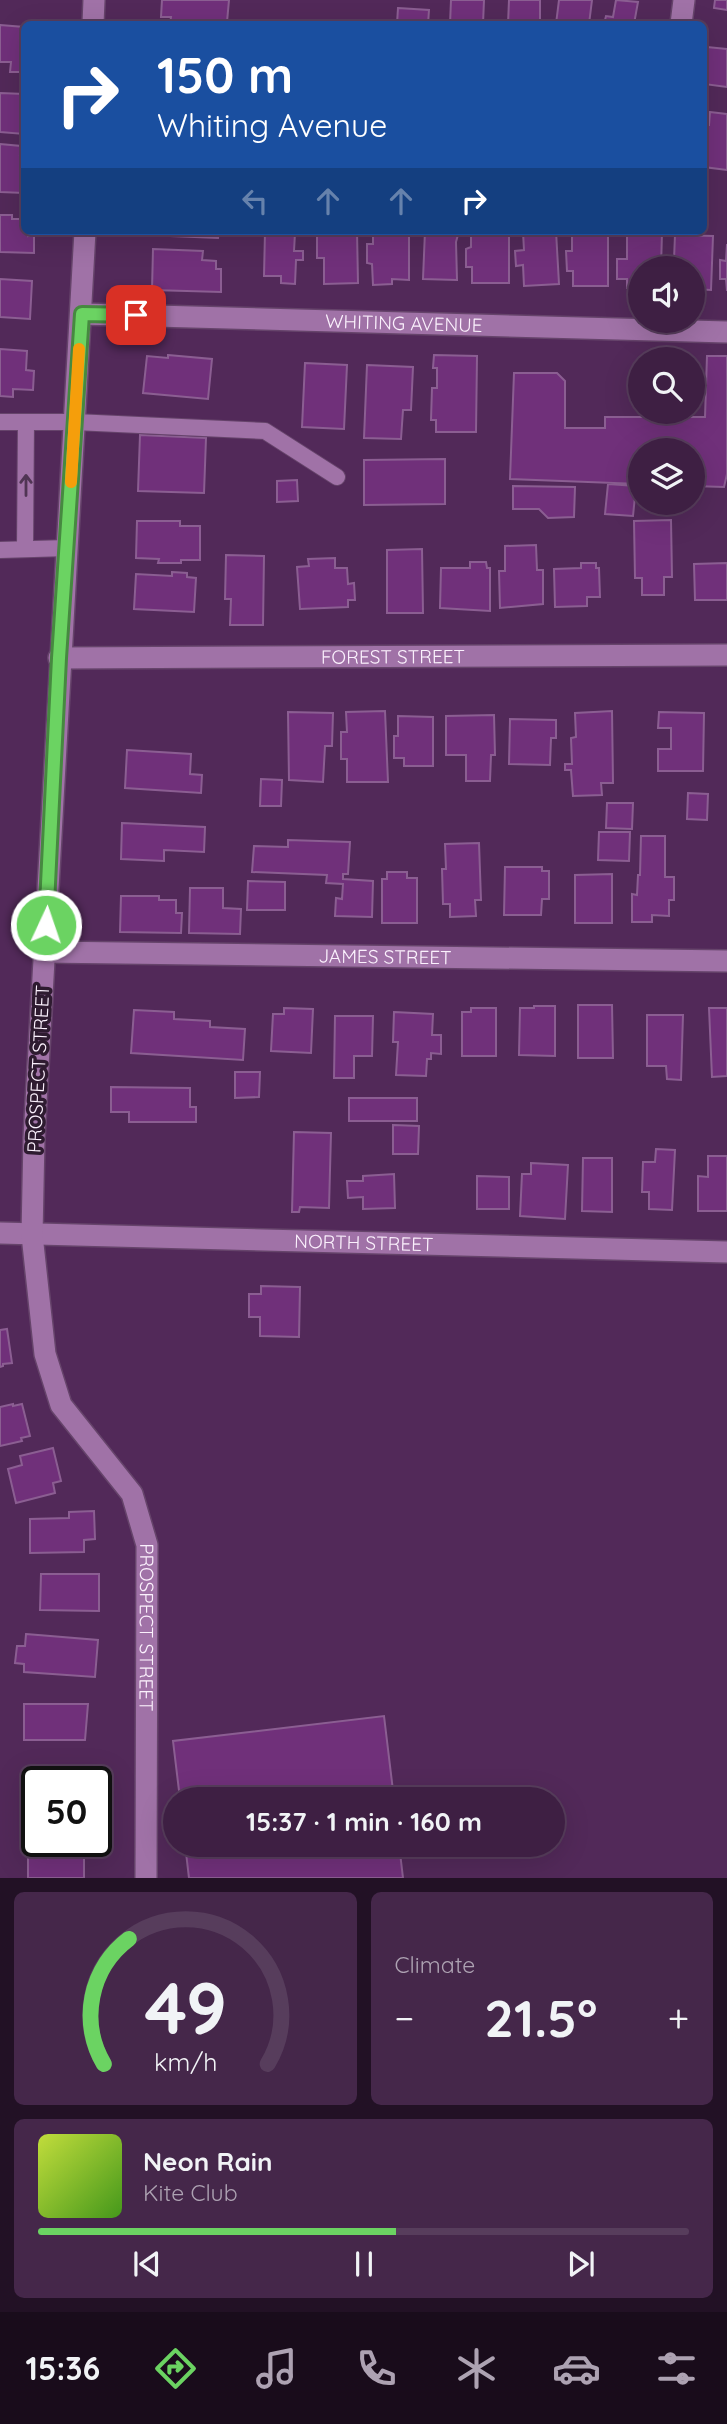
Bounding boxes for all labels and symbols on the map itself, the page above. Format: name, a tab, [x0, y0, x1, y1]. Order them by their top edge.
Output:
pin	[106, 285, 166, 345]
street label: WHITING AVENUE	[325, 309, 483, 337]
one-way arrow	[19, 474, 32, 497]
street label: FOREST STREET	[321, 644, 465, 669]
position arrow	[9, 888, 83, 962]
street label: JAMES STREET	[318, 944, 452, 969]
street label: PROSPECT STREET	[22, 984, 54, 1154]
street label: NORTH STREET	[294, 1229, 434, 1256]
street label: PROSPECT STREET	[134, 1543, 159, 1712]
speed limit sign: 50	[21, 1766, 112, 1857]

